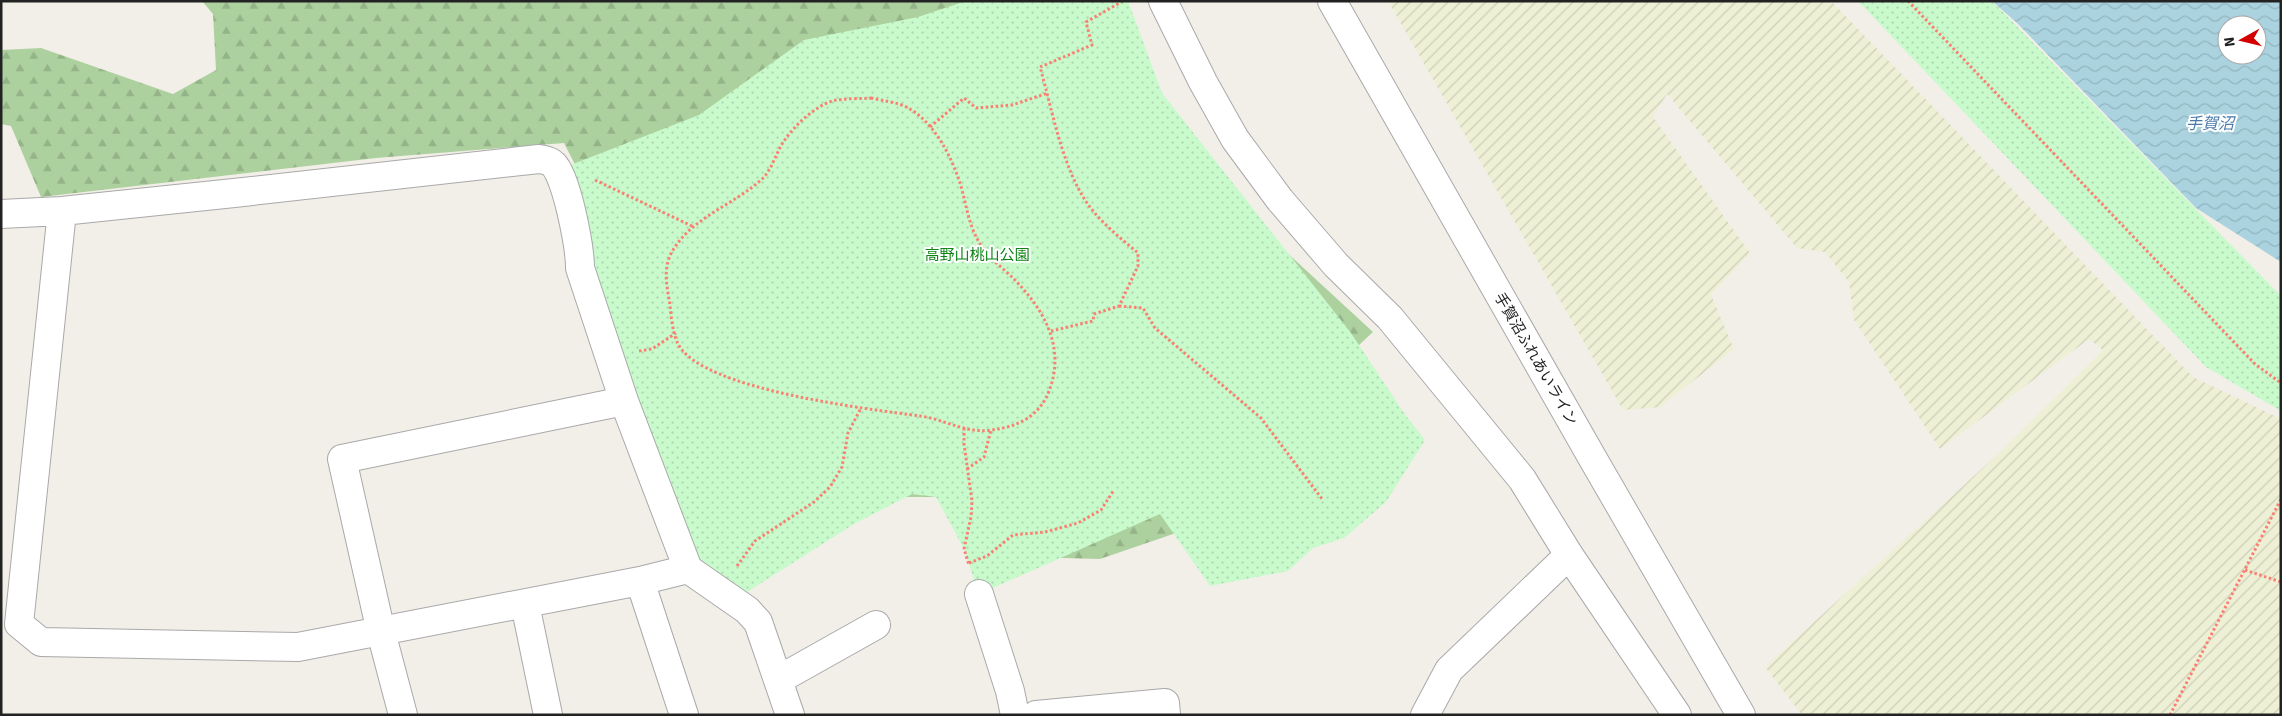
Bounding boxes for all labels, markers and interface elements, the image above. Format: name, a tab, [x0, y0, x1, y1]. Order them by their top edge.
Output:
north arrow	[2217, 15, 2267, 65]
text: N	[2221, 36, 2239, 48]
water label: 手賀沼	[2186, 114, 2236, 134]
park label: 高野山桃山公園	[924, 246, 1030, 264]
street label: 手賀沼ふれあいライン	[1491, 290, 1581, 428]

